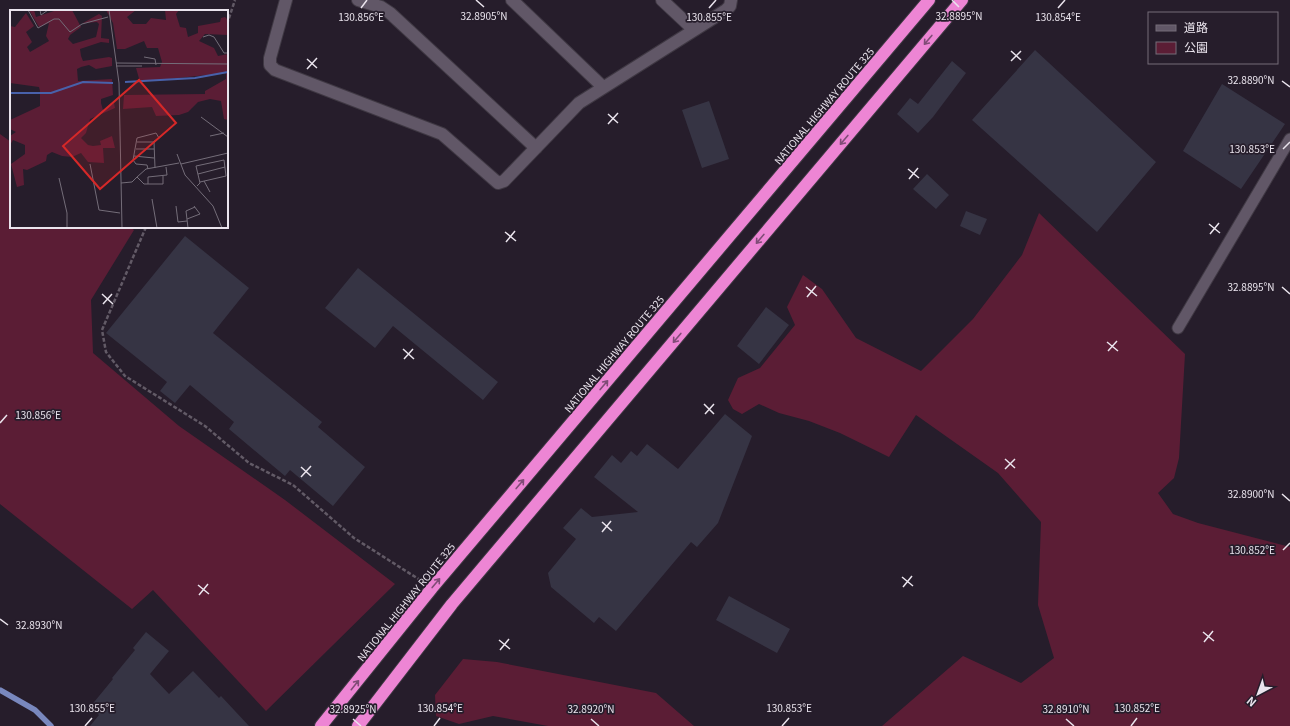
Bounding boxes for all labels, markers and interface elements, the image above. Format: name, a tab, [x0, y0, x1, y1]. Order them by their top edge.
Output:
text: 32.8905°N	[460, 8, 508, 23]
text: 32.8895°N	[935, 8, 983, 23]
text: 130.856°E	[338, 9, 384, 24]
text: 130.855°E	[686, 9, 732, 24]
text: 130.854°E	[1035, 9, 1081, 24]
inset map	[10, 10, 228, 228]
legend	[1148, 12, 1278, 64]
text: 道路	[1184, 18, 1208, 35]
one-way arrow	[924, 35, 933, 46]
text: 公園	[1184, 38, 1208, 55]
street label: NATIONAL HIGHWAY ROUTE 325	[770, 44, 877, 167]
text: 32.8890°N	[1227, 72, 1275, 87]
one-way arrow	[840, 134, 849, 145]
text: 130.853°E	[1229, 141, 1275, 156]
one-way arrow	[756, 234, 765, 245]
text: 32.8895°N	[1227, 279, 1275, 294]
street label: NATIONAL HIGHWAY ROUTE 325	[560, 292, 667, 415]
one-way arrow	[672, 333, 681, 344]
one-way arrow	[599, 379, 608, 390]
text: 130.856°E	[15, 407, 61, 422]
one-way arrow	[515, 479, 524, 489]
text: 32.8900°N	[1227, 486, 1275, 501]
street label: NATIONAL HIGHWAY ROUTE 325	[353, 539, 458, 664]
text: 130.852°E	[1229, 542, 1275, 557]
one-way arrow	[431, 578, 440, 589]
text: 32.8930°N	[15, 617, 63, 632]
north arrow	[1238, 674, 1278, 714]
one-way arrow	[350, 679, 359, 690]
text: N	[1242, 694, 1259, 711]
text: 130.855°E	[69, 700, 115, 715]
text: 130.854°E	[417, 700, 463, 715]
text: 130.853°E	[766, 700, 812, 715]
text: 130.852°E	[1114, 700, 1160, 715]
text: 32.8925°N	[329, 701, 377, 716]
text: 32.8920°N	[567, 701, 615, 716]
text: 32.8910°N	[1042, 701, 1090, 716]

